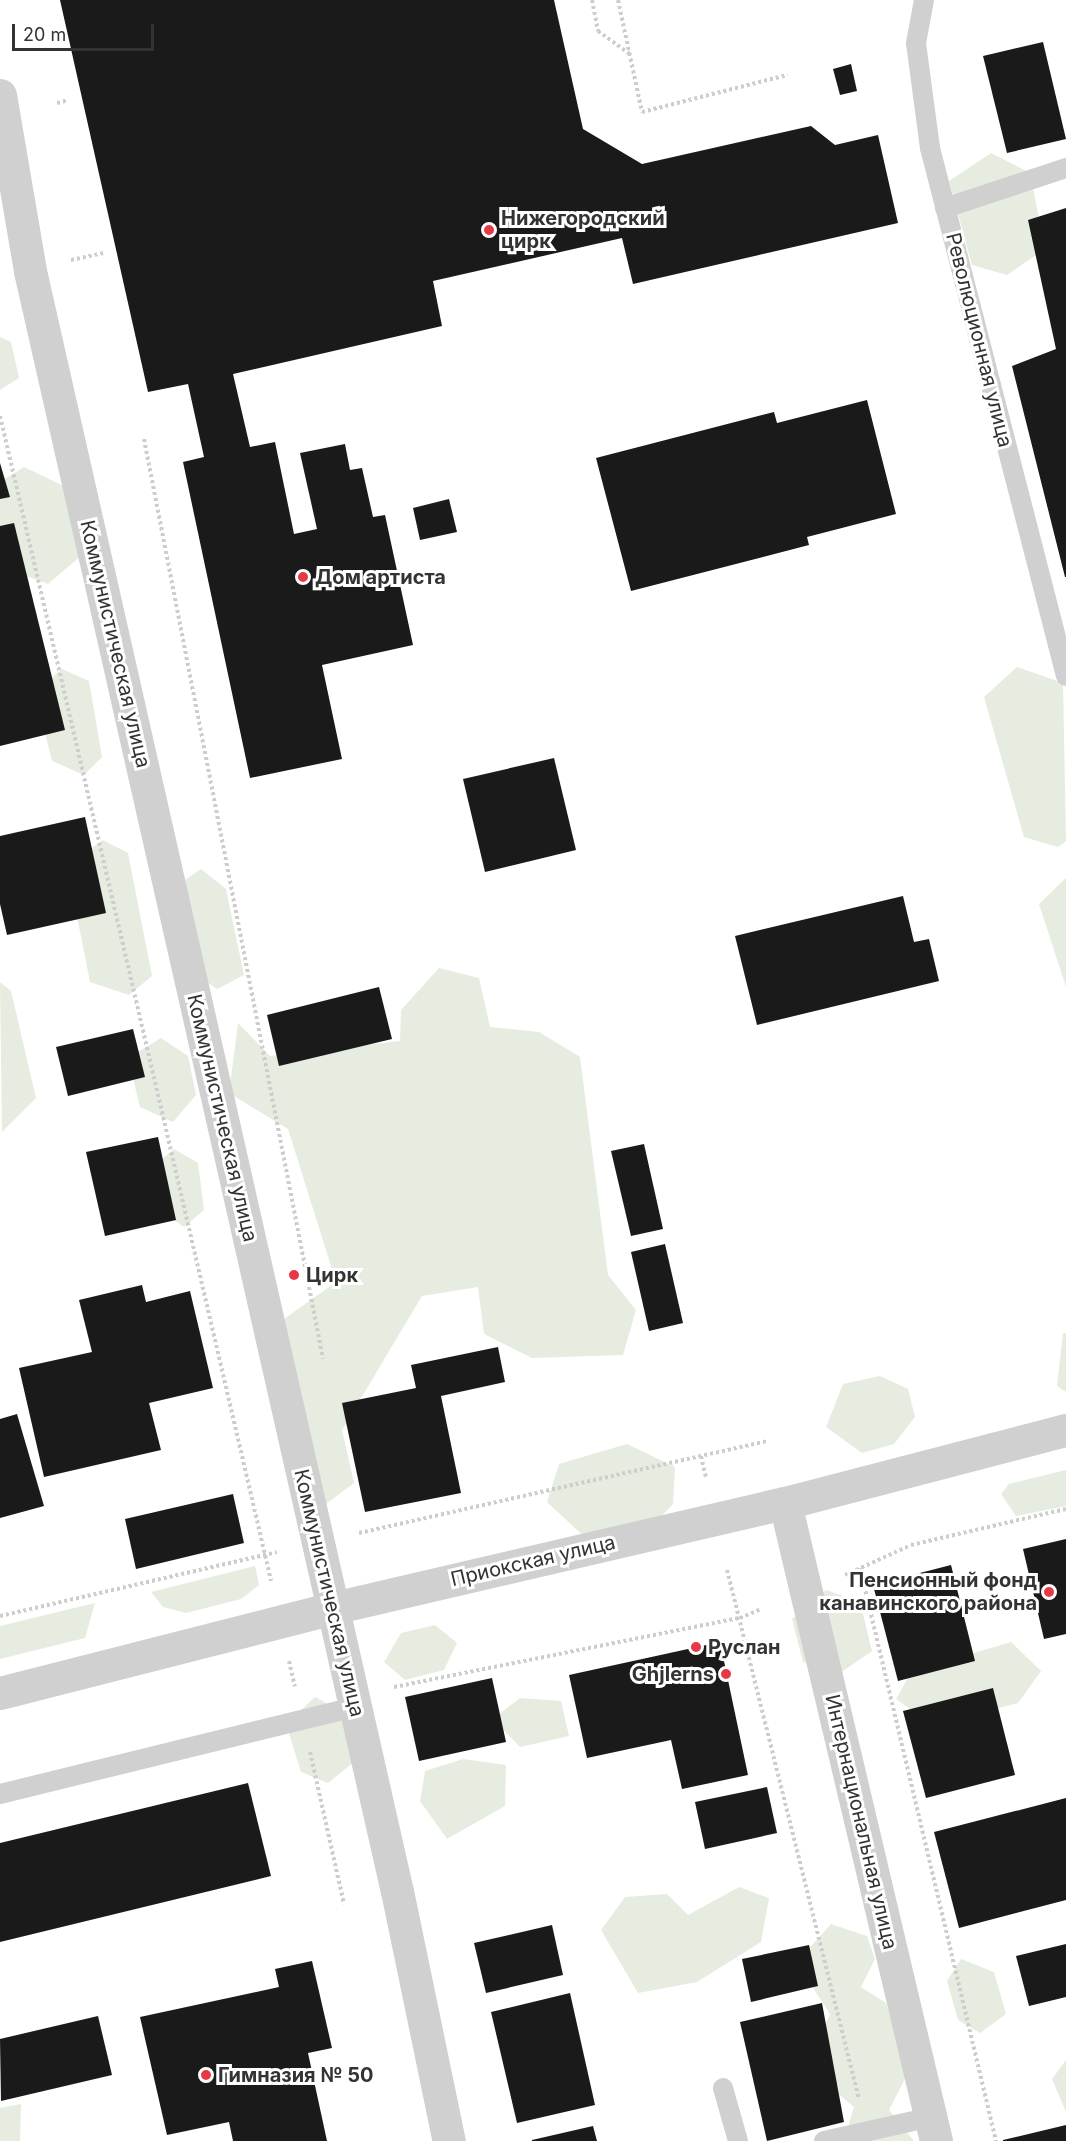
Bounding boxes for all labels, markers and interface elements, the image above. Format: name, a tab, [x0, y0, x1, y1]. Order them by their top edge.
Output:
scale bar	[15, 12, 158, 50]
text: 20 m	[23, 24, 66, 45]
place label: Нижегородский цирк	[501, 207, 665, 254]
marker: Нижегородский цирк	[482, 223, 496, 237]
street label: Революционная улица	[941, 230, 1017, 450]
street label: Коммунистическая улица	[75, 518, 155, 770]
place label: Дом артиста	[315, 565, 446, 589]
marker: Дом артиста	[296, 570, 310, 584]
street label: Коммунистическая улица	[182, 992, 262, 1244]
place label: Цирк	[306, 1263, 358, 1287]
marker: Цирк	[287, 1268, 301, 1282]
street label: Коммунистическая улица	[289, 1467, 369, 1719]
street label: Приокская улица	[448, 1530, 618, 1592]
place label: Пенсионный фонд канавинского района	[819, 1568, 1037, 1615]
marker: Пенсионный фонд канавинского района	[1042, 1585, 1056, 1599]
place label: Руслан	[708, 1635, 781, 1659]
marker: Руслан	[689, 1640, 703, 1654]
place label: Ghjlerns	[632, 1662, 714, 1686]
marker: Ghjlerns	[719, 1667, 733, 1681]
street label: Интернациональная улица	[820, 1692, 902, 1952]
place label: Гимназия № 50	[218, 2063, 373, 2087]
marker: Гимназия № 50	[199, 2068, 213, 2082]

